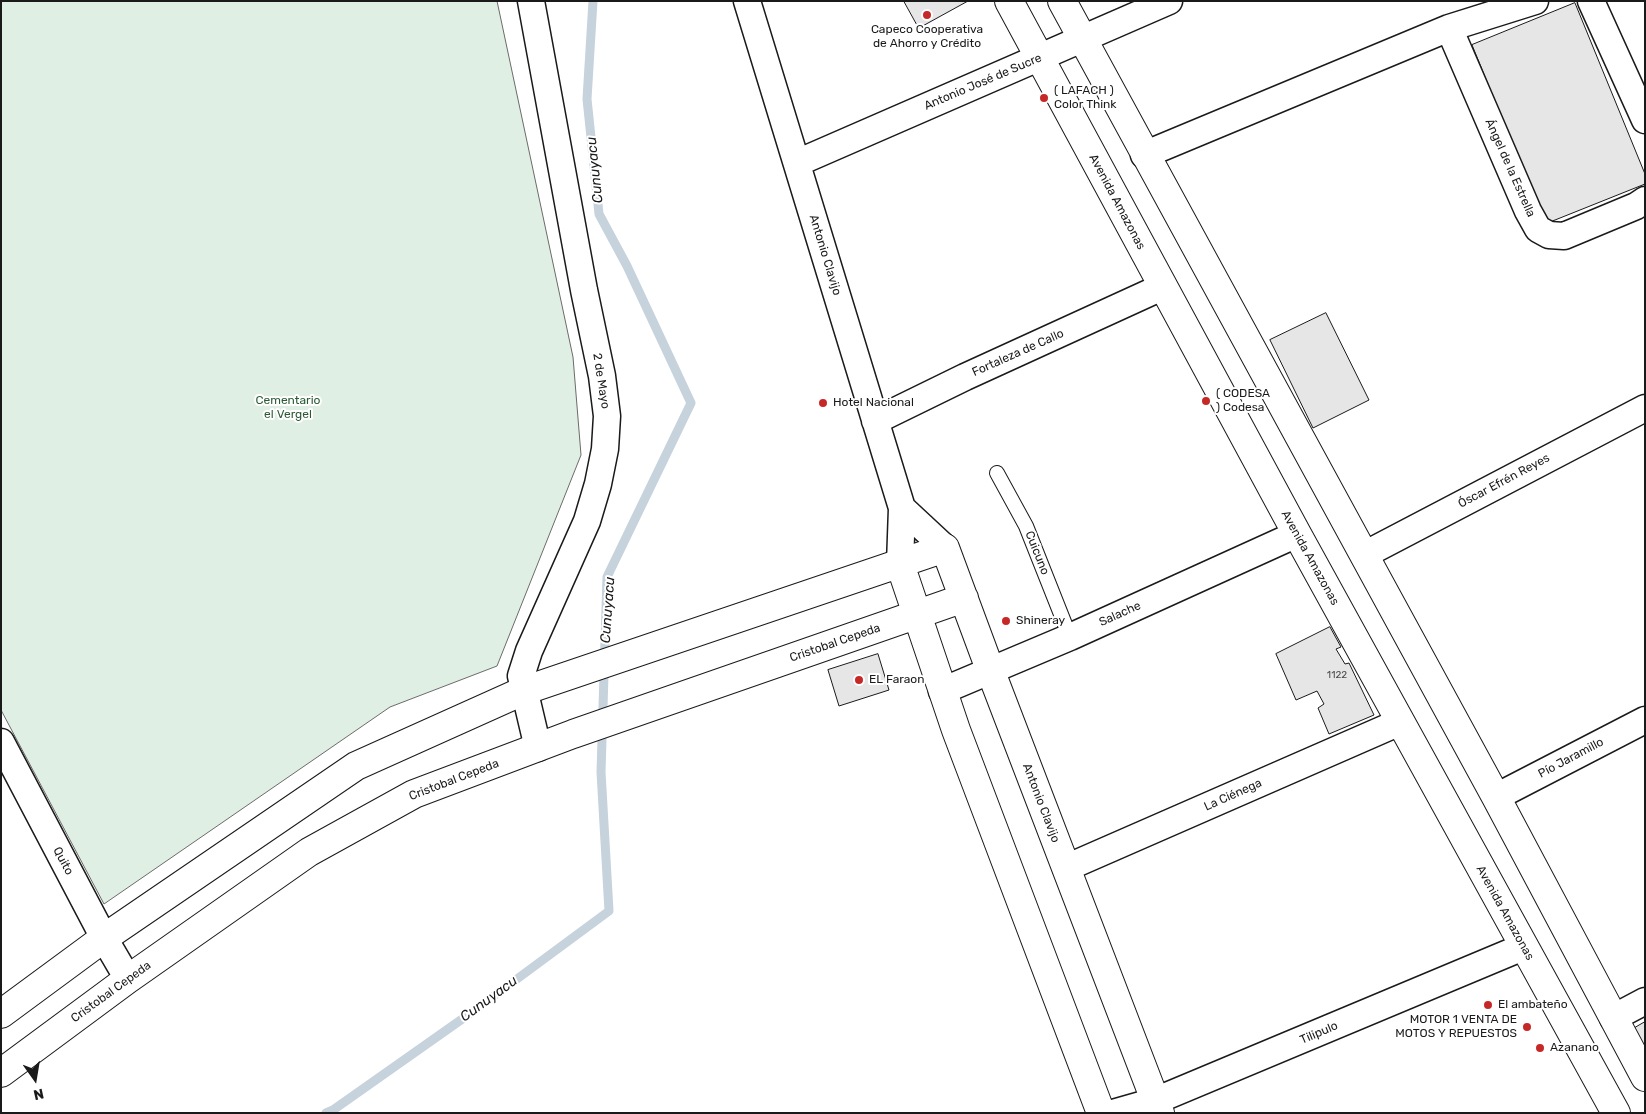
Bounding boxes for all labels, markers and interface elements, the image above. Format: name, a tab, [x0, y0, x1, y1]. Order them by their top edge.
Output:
marker: Capeco Cooperativa de Ahorro y Crédito	[921, 9, 933, 21]
place label: Capeco Cooperativa de Ahorro y Crédito	[871, 23, 983, 51]
street label: Antonio José de Sucre	[922, 51, 1044, 113]
place label: ( LAFACH ) Color Think	[1054, 84, 1117, 112]
marker: ( LAFACH ) Color Think	[1038, 92, 1050, 104]
street label: Ángel de la Estrella	[1482, 117, 1538, 219]
water label: Cunuyacu	[583, 136, 607, 204]
street label: Avenida Amazonas	[1086, 152, 1148, 252]
street label: Antonio Clavijo	[806, 213, 844, 297]
street label: Fortaleza de Callo	[970, 326, 1066, 380]
street label: 2 de Mayo	[590, 352, 612, 410]
place label: ( CODESA ) Codesa	[1216, 387, 1270, 415]
park label: Cementario el Vergel	[256, 394, 320, 422]
marker: ( CODESA ) Codesa	[1200, 395, 1212, 407]
place label: Hotel Nacional	[833, 396, 914, 410]
marker: Hotel Nacional	[817, 397, 829, 409]
street label: Óscar Efrén Reyes	[1456, 451, 1552, 511]
street label: Avenida Amazonas	[1278, 508, 1342, 608]
street label: Cuicuno	[1022, 529, 1052, 577]
water label: Cunuyacu	[597, 576, 619, 644]
street label: Salache	[1097, 598, 1143, 630]
place label: Shineray	[1016, 614, 1065, 628]
marker: Shineray	[1000, 615, 1012, 627]
street label: Cristobal Cepeda	[788, 621, 882, 665]
house number: 1122	[1327, 669, 1347, 681]
place label: EL Faraon	[869, 673, 925, 687]
marker: EL Faraon	[853, 674, 865, 686]
street label: Pío Jaramillo	[1536, 735, 1606, 781]
street label: Cristobal Cepeda	[407, 756, 501, 804]
street label: Antonio Clavijo	[1019, 761, 1063, 845]
street label: La Ciénega	[1202, 776, 1264, 814]
street label: Quito	[50, 844, 76, 878]
street label: Avenida Amazonas	[1473, 863, 1537, 963]
street label: Cristobal Cepeda	[68, 958, 154, 1026]
water label: Cunuyacu	[457, 973, 521, 1025]
place label: El ambateño	[1498, 998, 1568, 1012]
marker: El ambateño	[1482, 999, 1494, 1011]
place label: MOTOR 1 VENTA DE MOTOS Y REPUESTOS	[1395, 1013, 1517, 1041]
street label: Tilipulo	[1298, 1019, 1340, 1047]
marker: MOTOR 1 VENTA DE MOTOS Y REPUESTOS	[1521, 1021, 1533, 1033]
place label: Azanano	[1550, 1041, 1599, 1055]
marker: Azanano	[1534, 1042, 1546, 1054]
north arrow	[10, 1054, 60, 1104]
text: N	[32, 1085, 45, 1104]

